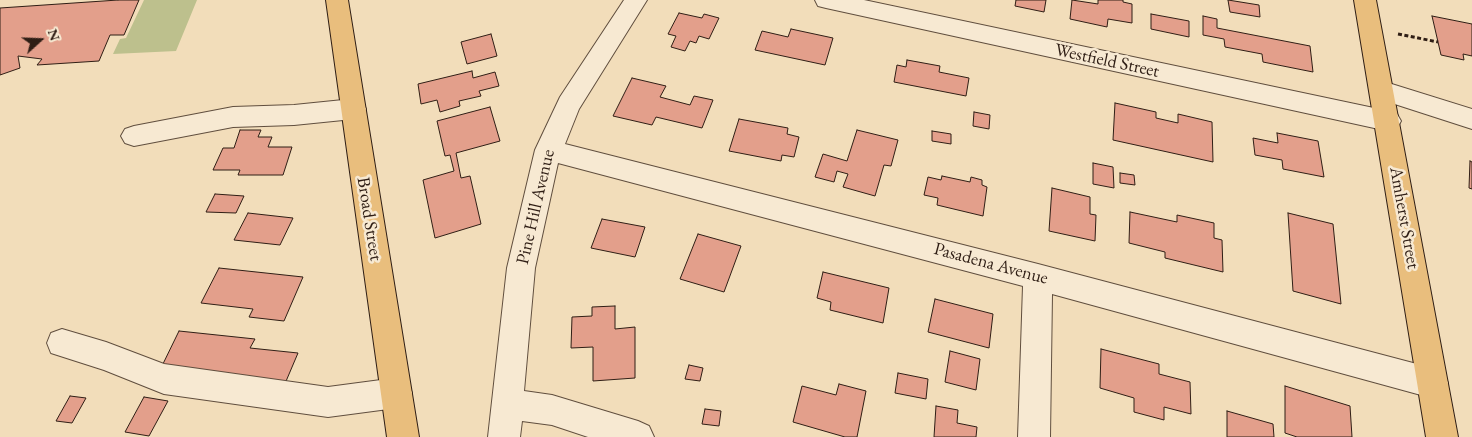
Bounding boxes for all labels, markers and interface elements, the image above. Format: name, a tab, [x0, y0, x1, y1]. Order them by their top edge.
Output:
north arrow	[15, 15, 65, 65]
text: N	[44, 26, 64, 43]
street label: Westfield Street	[1053, 39, 1161, 83]
street label: Pine Hill Avenue	[512, 147, 560, 267]
street label: Amherst Street	[1384, 165, 1424, 271]
street label: Broad Street	[352, 176, 386, 262]
street label: Pasadena Avenue	[932, 238, 1050, 290]

